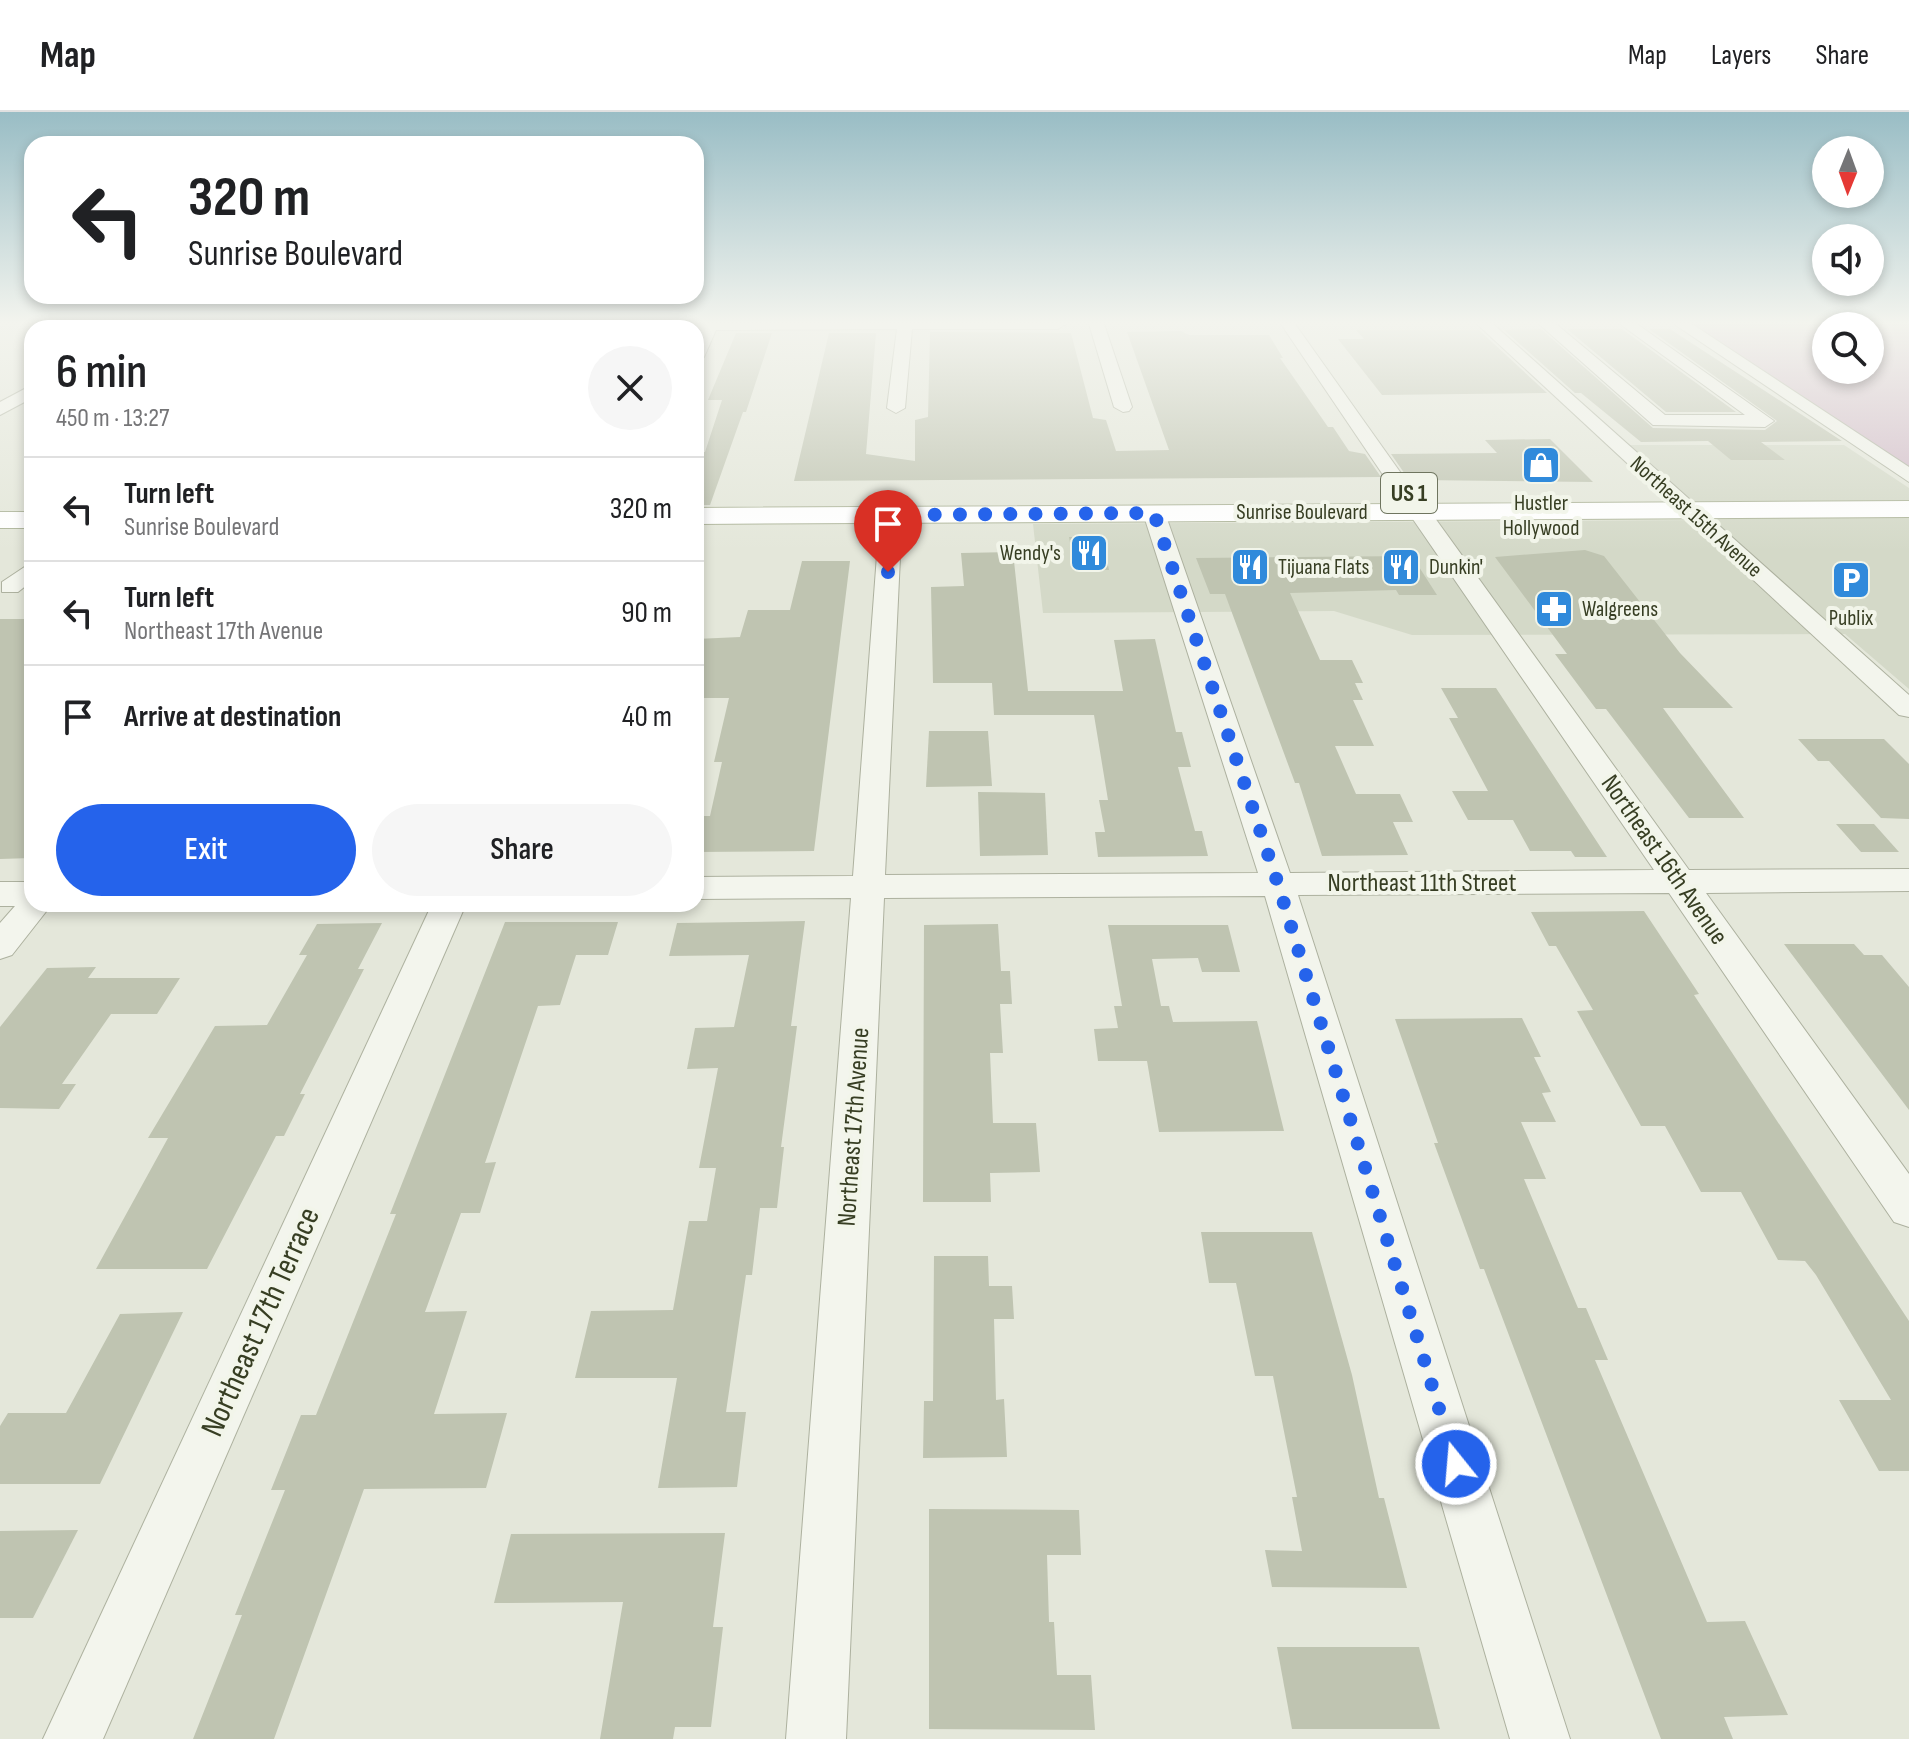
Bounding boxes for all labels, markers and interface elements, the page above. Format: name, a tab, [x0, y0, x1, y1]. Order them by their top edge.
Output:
text: Map	[40, 33, 96, 78]
text: Map	[1628, 39, 1667, 72]
text: Layers	[1711, 39, 1771, 72]
text: Share	[1815, 39, 1869, 72]
north arrow	[1812, 136, 1884, 208]
map controls	[1812, 136, 1884, 384]
text: 320 m	[188, 165, 310, 232]
icon: left	[56, 168, 160, 272]
button: sound	[1812, 224, 1884, 296]
text: Sunrise Boulevard	[188, 233, 403, 276]
button: search	[1812, 312, 1884, 384]
text: 6 min	[56, 344, 147, 401]
button: close	[588, 346, 672, 430]
text: 450 m · 13:27	[56, 403, 169, 434]
shop icon: Hustler Hollywood	[1520, 444, 1562, 486]
street label: Northeast 15th Avenue	[1624, 451, 1768, 583]
road number: US 1	[1381, 473, 1437, 513]
text: Turn left	[124, 476, 214, 512]
icon: left	[56, 487, 100, 531]
pin	[854, 490, 922, 572]
place label: Hustler Hollywood	[1503, 490, 1579, 542]
text: 320 m	[610, 491, 672, 527]
street label: Sunrise Boulevard	[1236, 499, 1368, 526]
icon: arrive	[866, 502, 910, 546]
text: Sunrise Boulevard	[124, 512, 279, 543]
restaurant icon: Wendy's	[1068, 532, 1110, 574]
place label: Wendy's	[1000, 540, 1061, 567]
restaurant icon: Tijuana Flats	[1229, 546, 1271, 588]
restaurant icon: Dunkin'	[1380, 546, 1422, 588]
place label: Tijuana Flats	[1278, 554, 1369, 581]
place label: Dunkin'	[1429, 554, 1483, 581]
parking icon: Publix	[1830, 559, 1872, 601]
text: Turn left	[124, 580, 214, 616]
pharmacy icon: Walgreens	[1533, 588, 1575, 630]
icon: left	[56, 591, 100, 635]
text: 90 m	[621, 595, 672, 631]
place label: Walgreens	[1582, 596, 1658, 623]
place label: Publix	[1829, 605, 1874, 632]
text: Northeast 17th Avenue	[124, 616, 323, 647]
icon: arrive	[56, 695, 100, 739]
text: Arrive at destination	[124, 699, 341, 735]
text: 40 m	[622, 699, 672, 735]
street label: Northeast 16th Avenue	[1594, 769, 1734, 951]
button: Exit	[56, 804, 356, 896]
button: Share	[372, 804, 672, 896]
street label: Northeast 11th Street	[1328, 868, 1516, 899]
street label: Northeast 17th Avenue	[832, 1027, 876, 1227]
street label: Northeast 17th Terrace	[193, 1202, 329, 1442]
position arrow	[1414, 1422, 1498, 1506]

